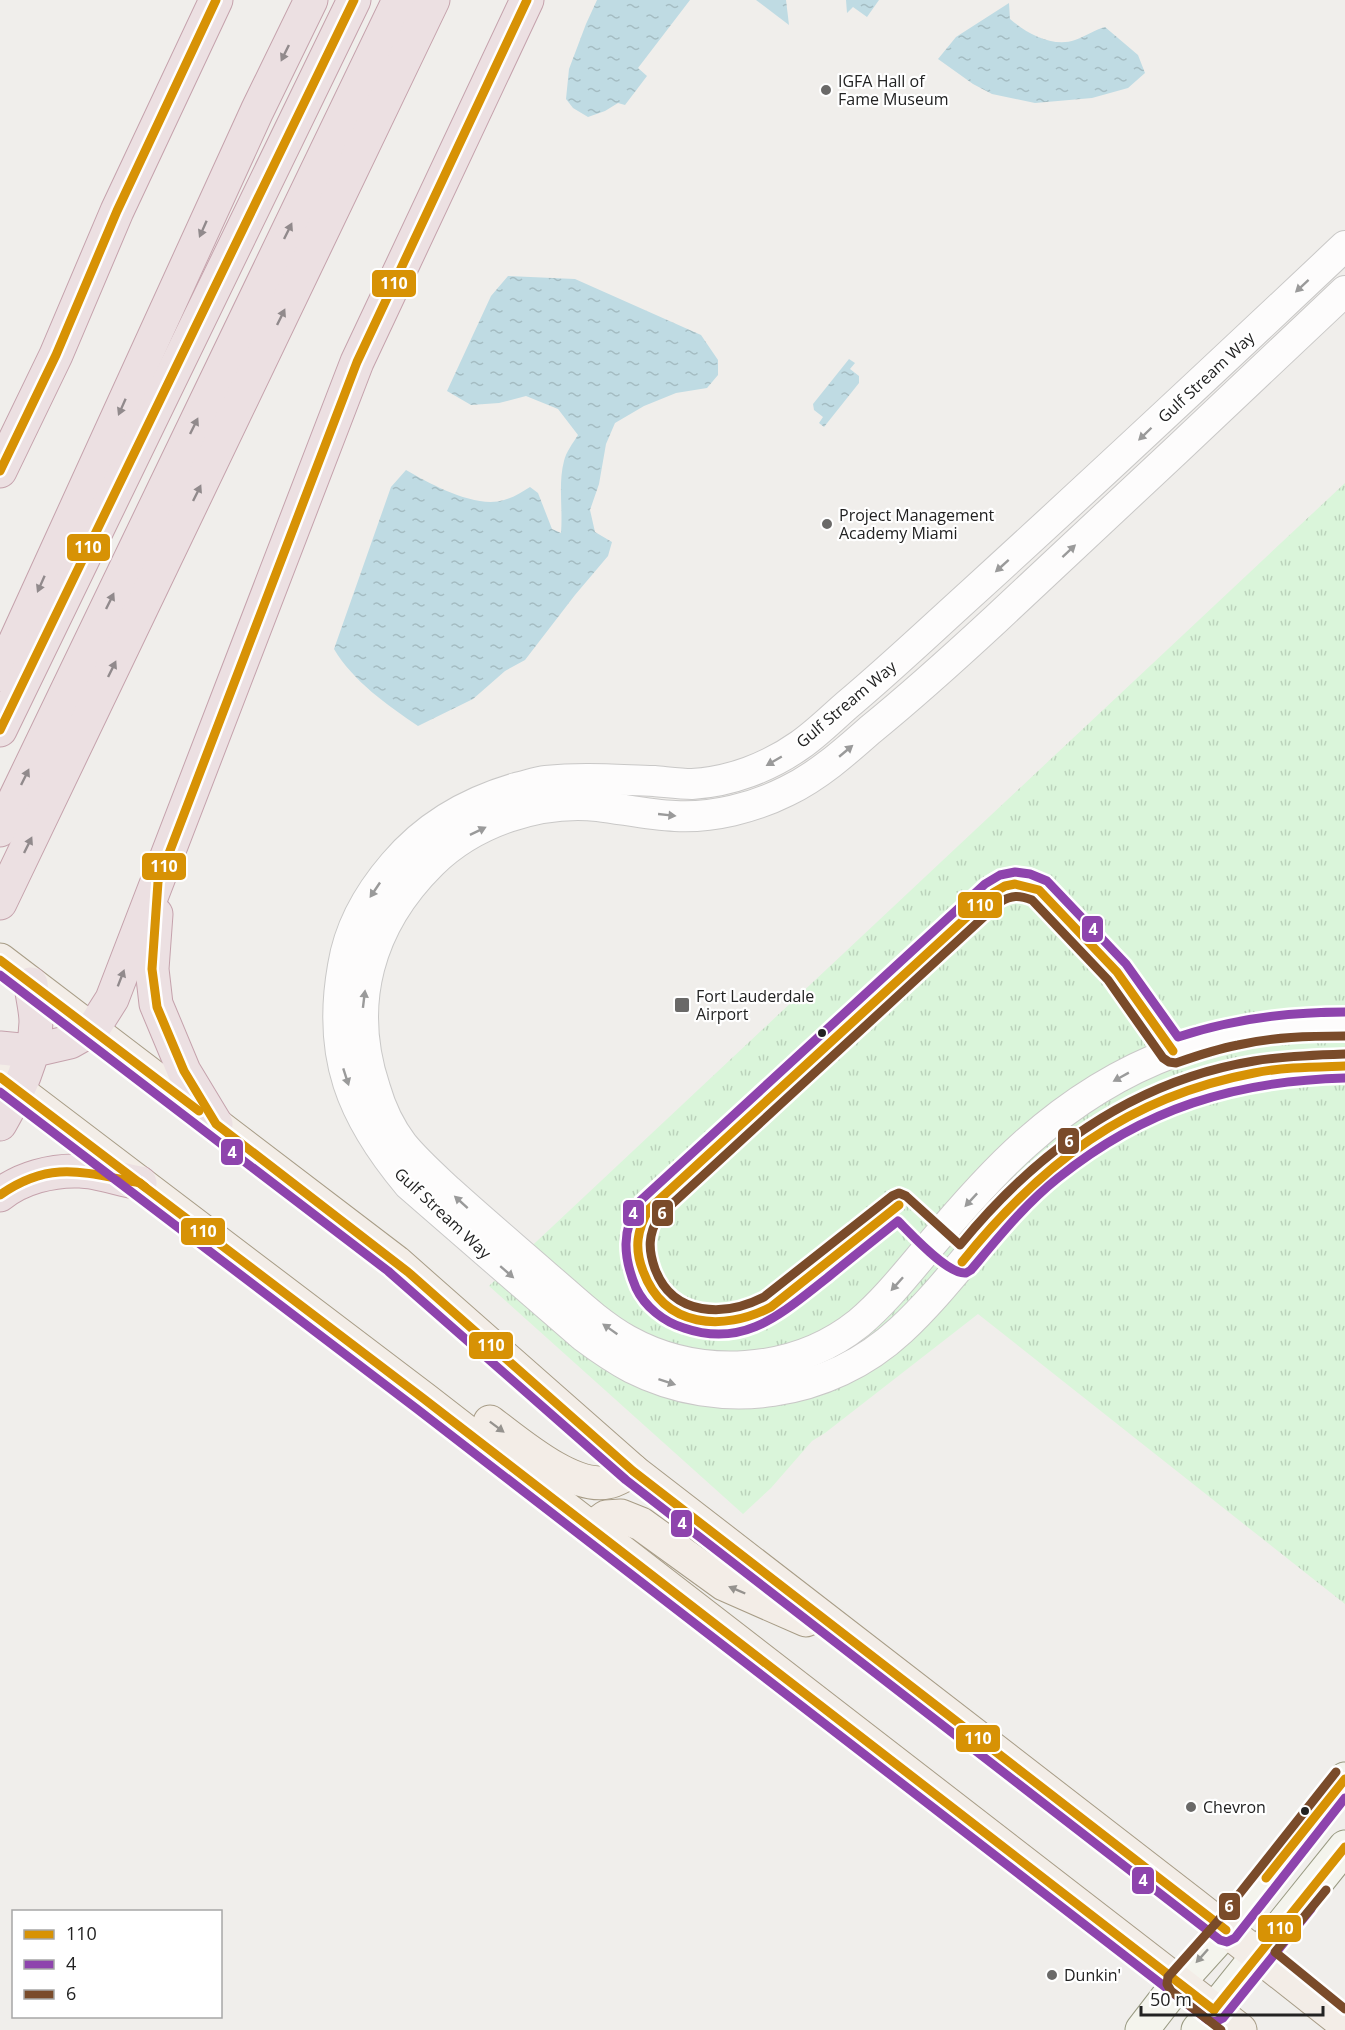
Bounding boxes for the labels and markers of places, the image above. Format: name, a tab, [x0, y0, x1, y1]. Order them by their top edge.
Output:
place label: IGFA Hall of Fame Museum	[838, 70, 949, 110]
marker: IGFA Hall of Fame Museum	[819, 83, 833, 97]
place label: Project Management Academy Miami	[839, 504, 995, 544]
marker: Project Management Academy Miami	[820, 517, 834, 531]
place label: Fort Lauderdale Airport	[696, 985, 814, 1025]
marker: Fort Lauderdale Airport	[673, 996, 691, 1014]
unlabelled marker	[816, 1027, 828, 1039]
place label: Chevron	[1203, 1796, 1266, 1818]
marker: Chevron	[1184, 1800, 1198, 1814]
unlabelled marker	[1299, 1805, 1311, 1817]
place label: Dunkin'	[1064, 1964, 1121, 1986]
marker: Dunkin'	[1045, 1968, 1059, 1982]

